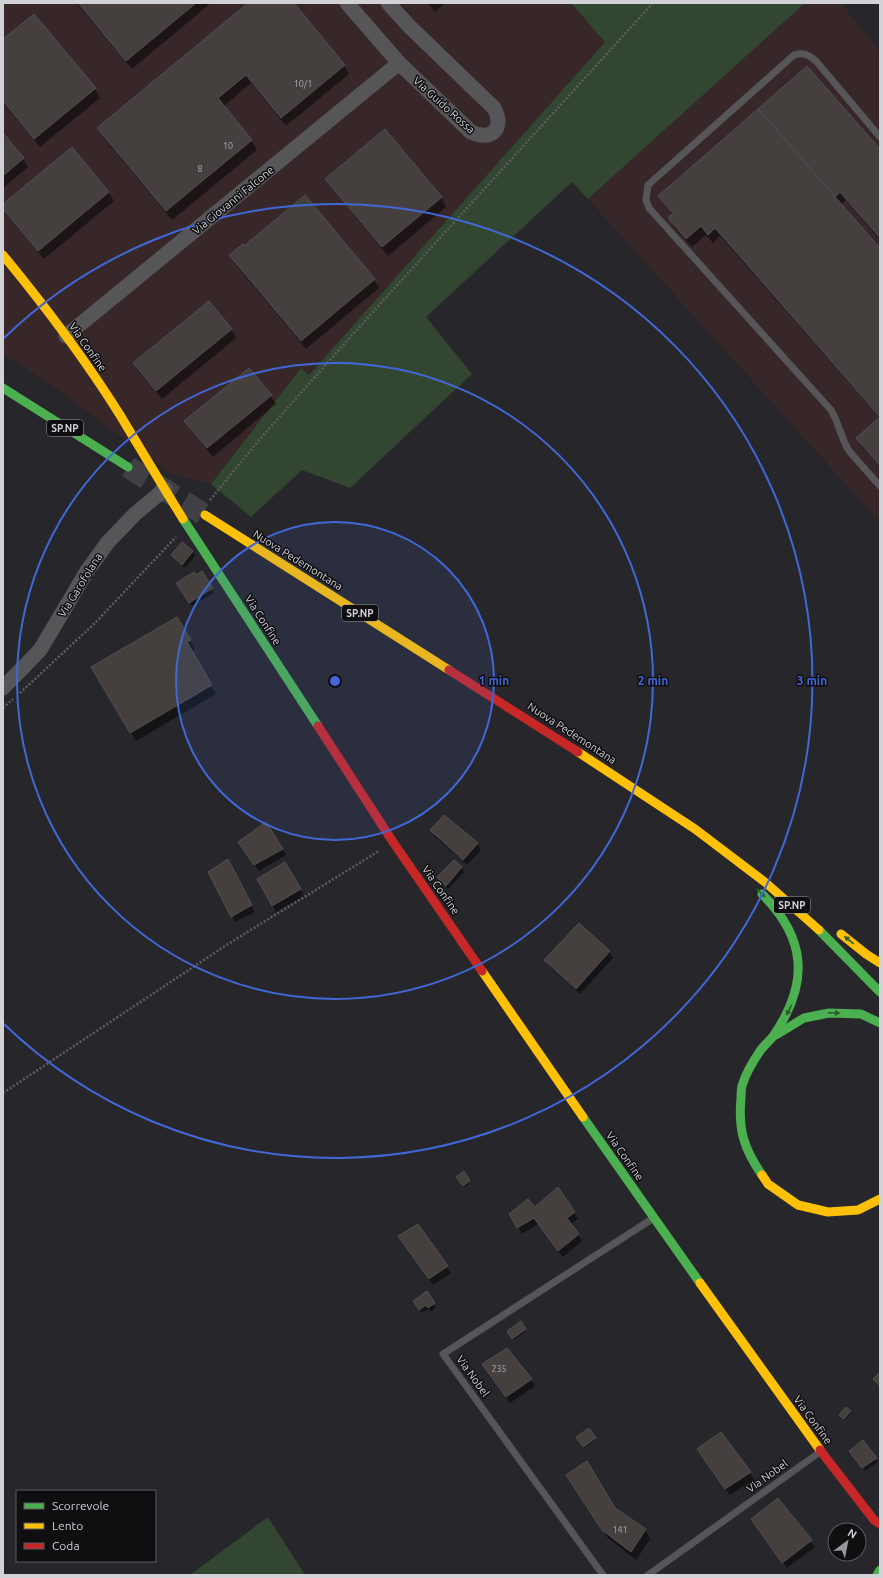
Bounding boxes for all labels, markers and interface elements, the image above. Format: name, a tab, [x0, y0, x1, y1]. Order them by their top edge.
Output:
street label: Via Guido Rossa	[411, 74, 477, 136]
house number: 10/1	[294, 79, 312, 89]
house number: 10	[223, 141, 233, 151]
street label: Via Giovanni Falcone	[190, 164, 276, 236]
house number: 8	[197, 164, 203, 174]
street label: Via Confine	[67, 320, 109, 374]
road number: SP.NP	[47, 420, 83, 436]
street label: Nuova Pedemontana	[251, 528, 345, 592]
street label: Via Garofolana	[56, 551, 104, 619]
street label: Via Confine	[242, 593, 284, 647]
road number: SP.NP	[342, 605, 378, 621]
centre of rings	[328, 674, 342, 688]
text: 1 min	[479, 674, 509, 687]
text: 2 min	[638, 674, 668, 687]
text: 3 min	[797, 674, 827, 687]
street label: Nuova Pedemontana	[525, 700, 619, 766]
street label: Via Confine	[420, 863, 462, 917]
one-way arrow	[756, 888, 765, 897]
road number: SP.NP	[774, 897, 810, 913]
one-way arrow	[843, 936, 854, 945]
one-way arrow	[786, 1004, 792, 1016]
one-way arrow	[828, 1010, 841, 1016]
street label: Via Confine	[604, 1129, 646, 1183]
street label: Via Nobel	[454, 1353, 492, 1399]
house number: 235	[491, 1364, 507, 1374]
street label: Via Confine	[791, 1393, 835, 1447]
street label: Via Nobel	[744, 1457, 790, 1495]
legend	[16, 1490, 156, 1562]
text: Scorrevole	[52, 1499, 109, 1512]
text: Lento	[52, 1519, 83, 1532]
north arrow	[827, 1522, 867, 1562]
house number: 141	[612, 1525, 628, 1535]
text: N	[846, 1526, 859, 1541]
text: Coda	[52, 1539, 80, 1552]

